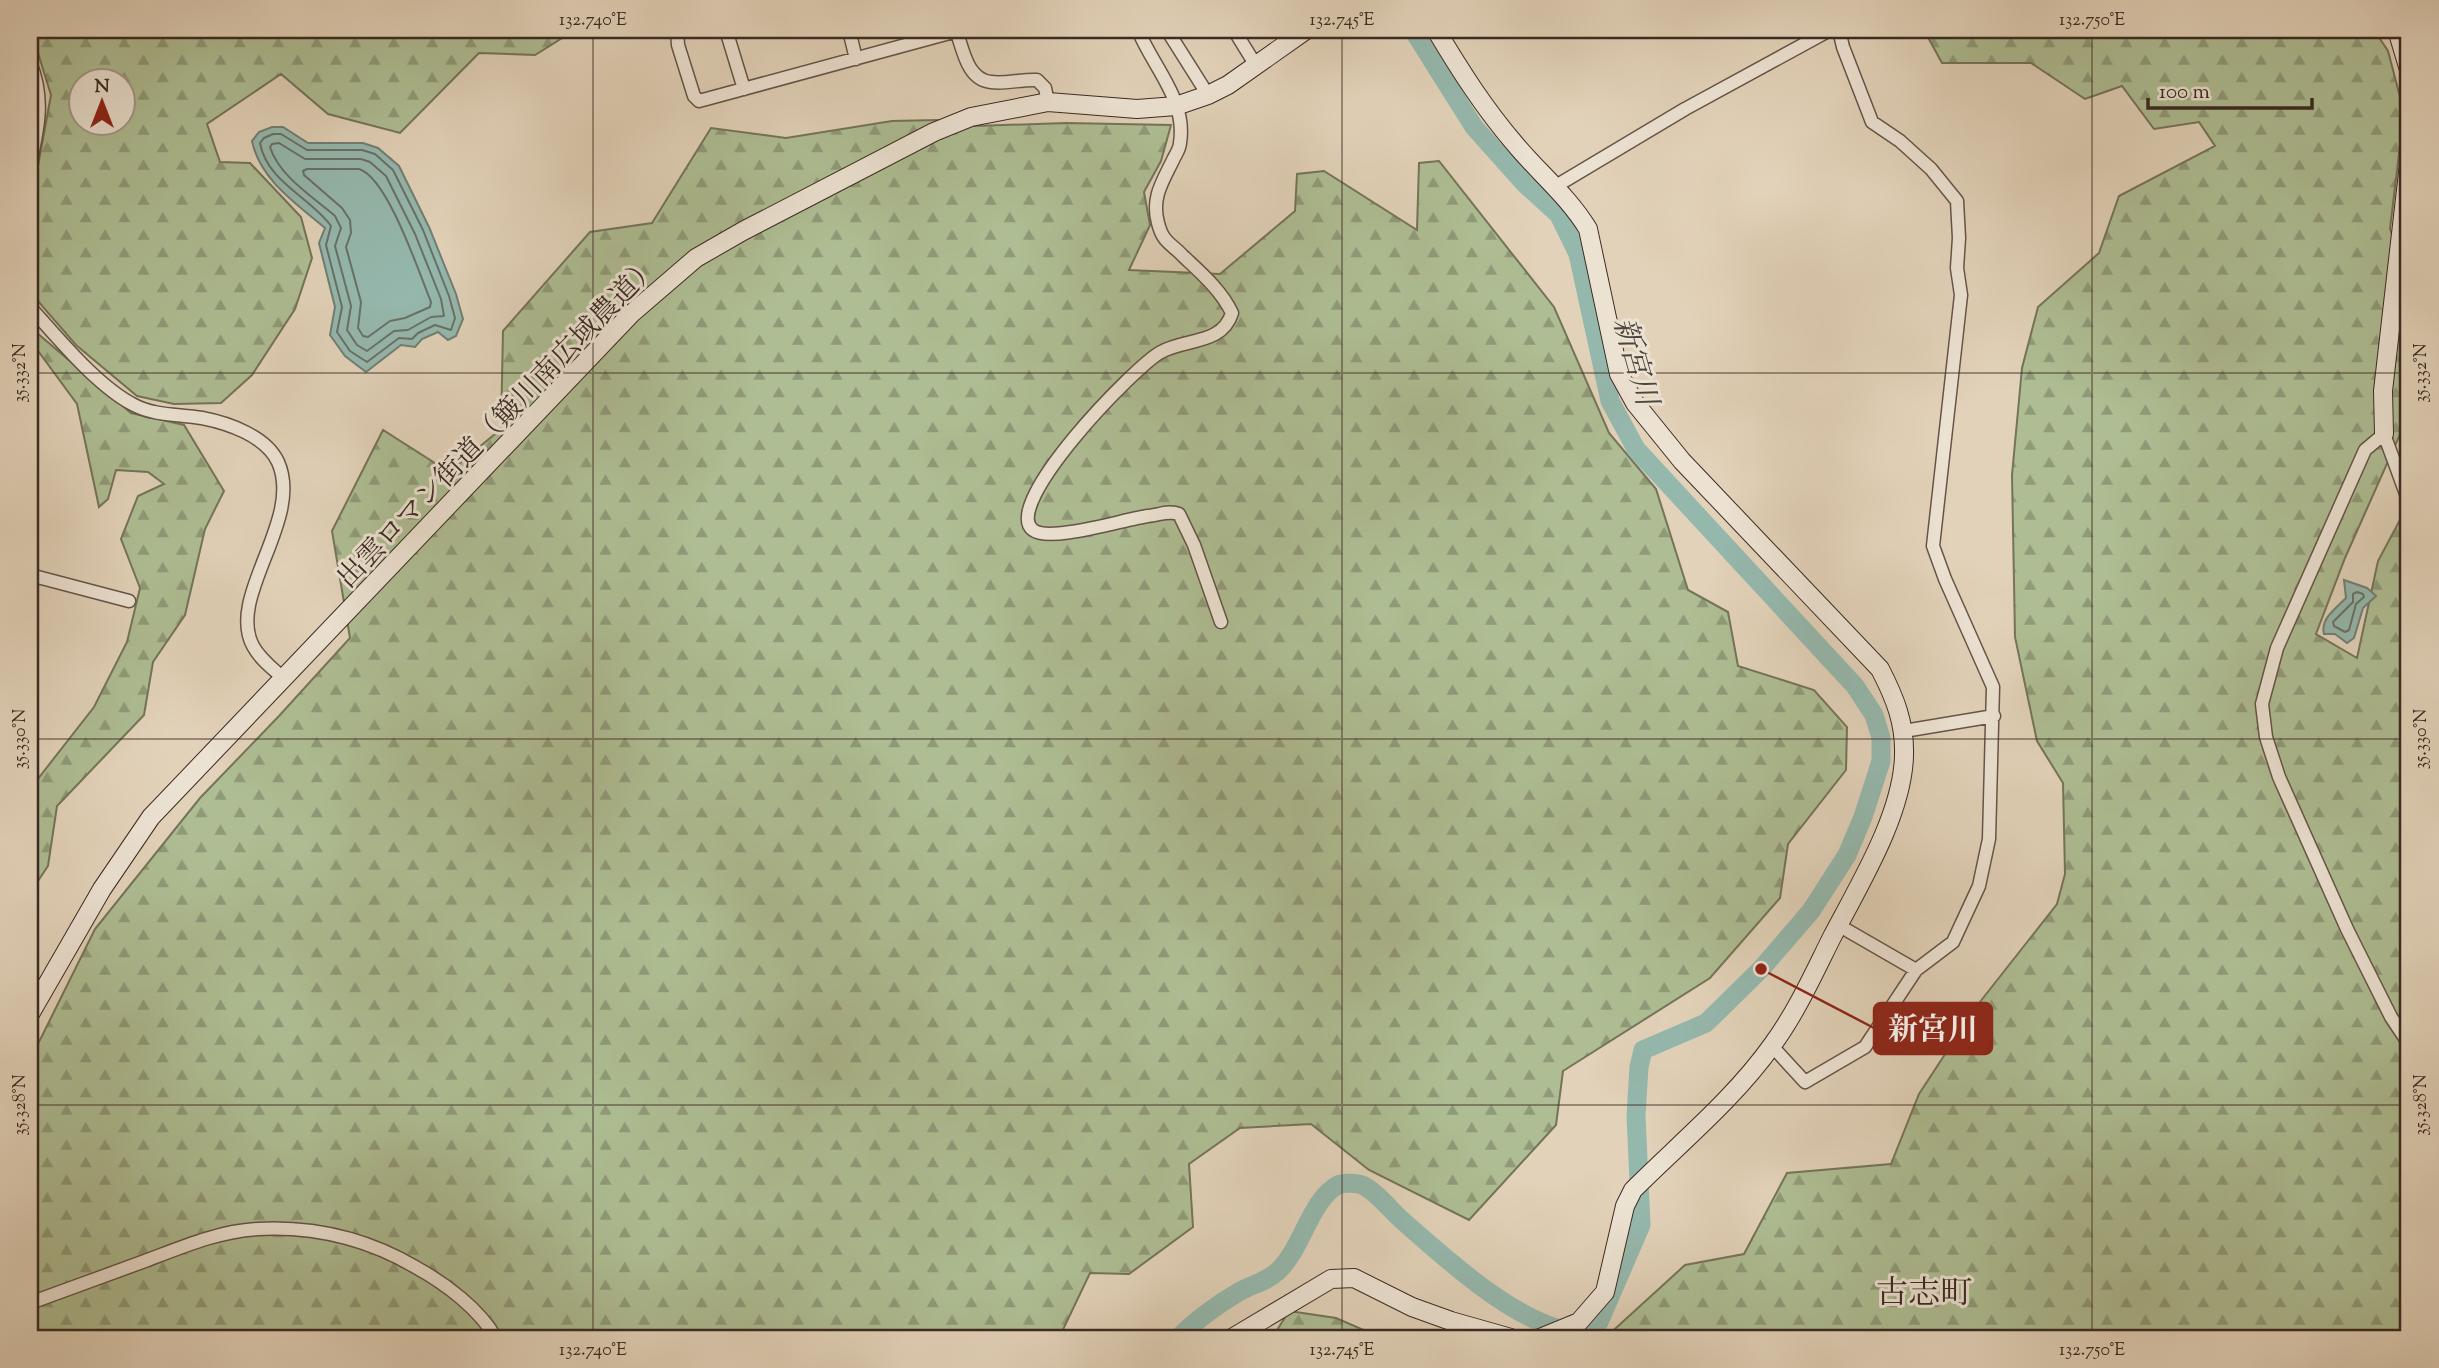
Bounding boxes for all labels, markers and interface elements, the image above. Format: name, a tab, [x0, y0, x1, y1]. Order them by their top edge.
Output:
text: 132.740°E	[559, 8, 627, 34]
text: 132.745°E	[1310, 8, 1375, 34]
text: 132.750°E	[2059, 8, 2125, 34]
north arrow	[66, 66, 136, 136]
scale bar	[2148, 66, 2313, 110]
text: N	[94, 74, 110, 101]
text: 100 m	[2159, 78, 2210, 108]
street label: 出雲ロマン街道（簸川南広域農道）	[329, 248, 669, 598]
water label: 新宮川	[1601, 313, 1667, 414]
text: 35.332°N	[8, 343, 34, 403]
text: 35.332°N	[2409, 343, 2435, 403]
text: 35.330°N	[8, 709, 34, 769]
text: 35.330°N	[2409, 709, 2435, 769]
callout: 新宮川	[1874, 1003, 1992, 1054]
text: 新宮川	[1888, 1010, 1978, 1053]
text: 35.328°N	[8, 1074, 34, 1136]
text: 35.328°N	[2409, 1074, 2435, 1136]
district label: 古志町	[1876, 1272, 1972, 1318]
text: 132.740°E	[559, 1338, 627, 1364]
text: 132.745°E	[1310, 1338, 1375, 1364]
text: 132.750°E	[2059, 1338, 2125, 1364]

